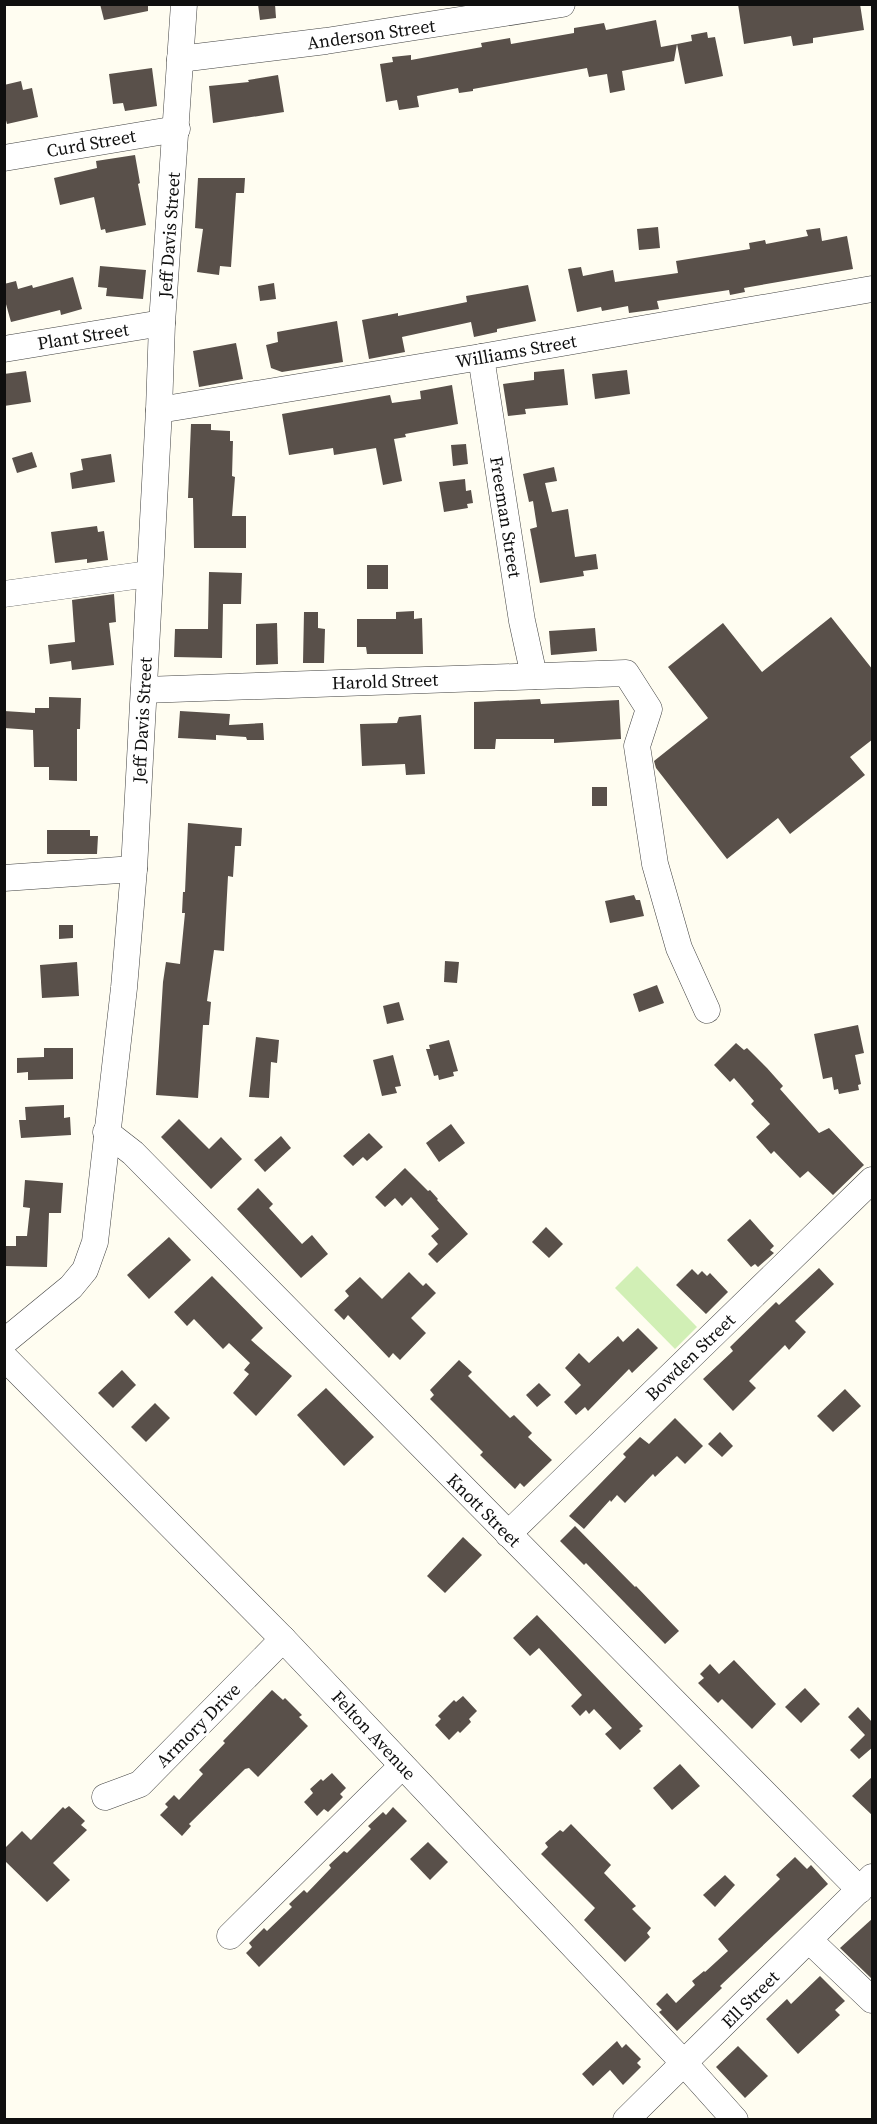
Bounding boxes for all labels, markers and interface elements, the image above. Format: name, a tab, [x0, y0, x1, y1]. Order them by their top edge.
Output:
street label: Anderson Street	[305, 13, 437, 55]
street label: Curd Street	[44, 123, 138, 163]
street label: Jeff Davis Street	[152, 171, 186, 300]
street label: Plant Street	[35, 316, 131, 356]
street label: Williams Street	[454, 328, 578, 374]
street label: Freeman Street	[484, 454, 528, 580]
street label: Jeff Davis Street	[126, 656, 158, 785]
street label: Harold Street	[331, 667, 439, 695]
street label: Bowden Street	[640, 1308, 740, 1406]
street label: Knott Street	[442, 1468, 527, 1553]
street label: Armory Drive	[150, 1677, 246, 1773]
street label: Felton Avenue	[326, 1685, 422, 1785]
street label: Ell Street	[716, 1964, 785, 2033]

